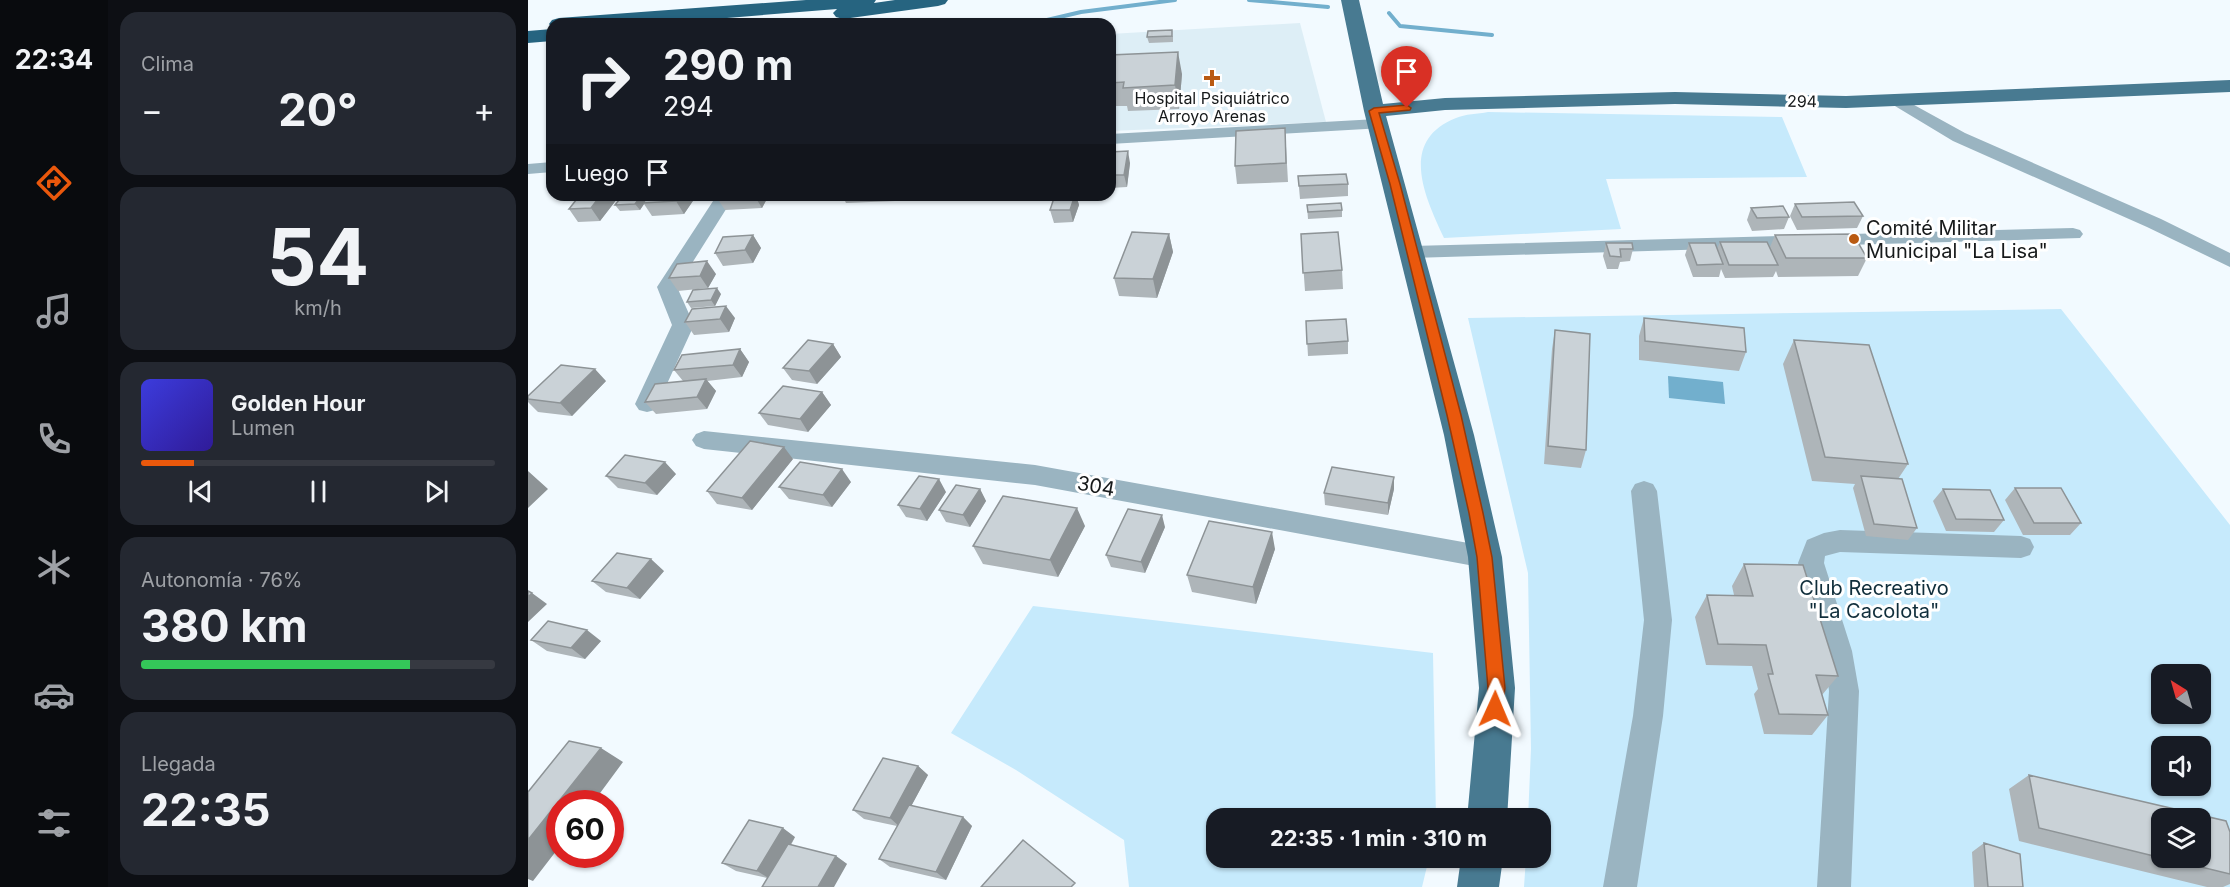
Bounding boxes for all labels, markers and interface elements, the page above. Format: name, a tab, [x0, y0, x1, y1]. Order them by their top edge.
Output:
text: 290 m	[663, 39, 793, 90]
icon: right	[564, 42, 642, 120]
text: 22:34	[15, 43, 93, 76]
pin	[1381, 46, 1432, 108]
text: Clima	[141, 52, 194, 76]
icon: arrive	[1390, 55, 1423, 88]
marker: Hospital Psiquiátrico Arroyo Arenas	[1203, 69, 1221, 87]
text: 20°	[278, 82, 358, 137]
place label: Hospital Psiquiátrico Arroyo Arenas	[1134, 88, 1290, 126]
text: −	[141, 90, 163, 130]
text: +	[473, 90, 495, 130]
text: 294	[663, 90, 714, 123]
street label: 294	[1787, 91, 1817, 111]
icon: arrive	[641, 156, 674, 189]
text: Luego	[564, 160, 629, 186]
icon: directions	[33, 162, 75, 204]
text: 54	[267, 209, 369, 304]
place label: Comité Militar Municipal "La Lisa"	[1866, 216, 2048, 263]
marker: Comité Militar Municipal "La Lisa"	[1847, 232, 1861, 246]
icon: music	[33, 290, 75, 332]
text: km/h	[294, 296, 342, 320]
text: Golden Hour	[231, 390, 365, 416]
text: Lumen	[231, 416, 295, 440]
icon: phone	[33, 418, 75, 460]
street label: 304	[1075, 471, 1117, 501]
icon: previous	[184, 475, 217, 508]
icon: pause	[302, 475, 335, 508]
icon: next	[420, 475, 453, 508]
icon: climate	[33, 546, 75, 588]
text: Autonomía · 76%	[141, 568, 302, 592]
park label: Club Recreativo "La Cacolota"	[1799, 576, 1949, 623]
text: 380 km	[141, 598, 308, 653]
north arrow	[2151, 664, 2211, 724]
map controls	[2151, 664, 2211, 868]
icon: car	[33, 674, 75, 716]
position arrow	[1463, 677, 1527, 741]
button: sound	[2151, 736, 2211, 796]
text: Llegada	[141, 752, 216, 776]
text: 22:35	[141, 782, 271, 837]
speed limit sign: 60	[546, 790, 624, 868]
icon: filters	[33, 802, 75, 844]
button: layers	[2151, 808, 2211, 868]
text: 22:35 · 1 min · 310 m	[1270, 825, 1487, 851]

